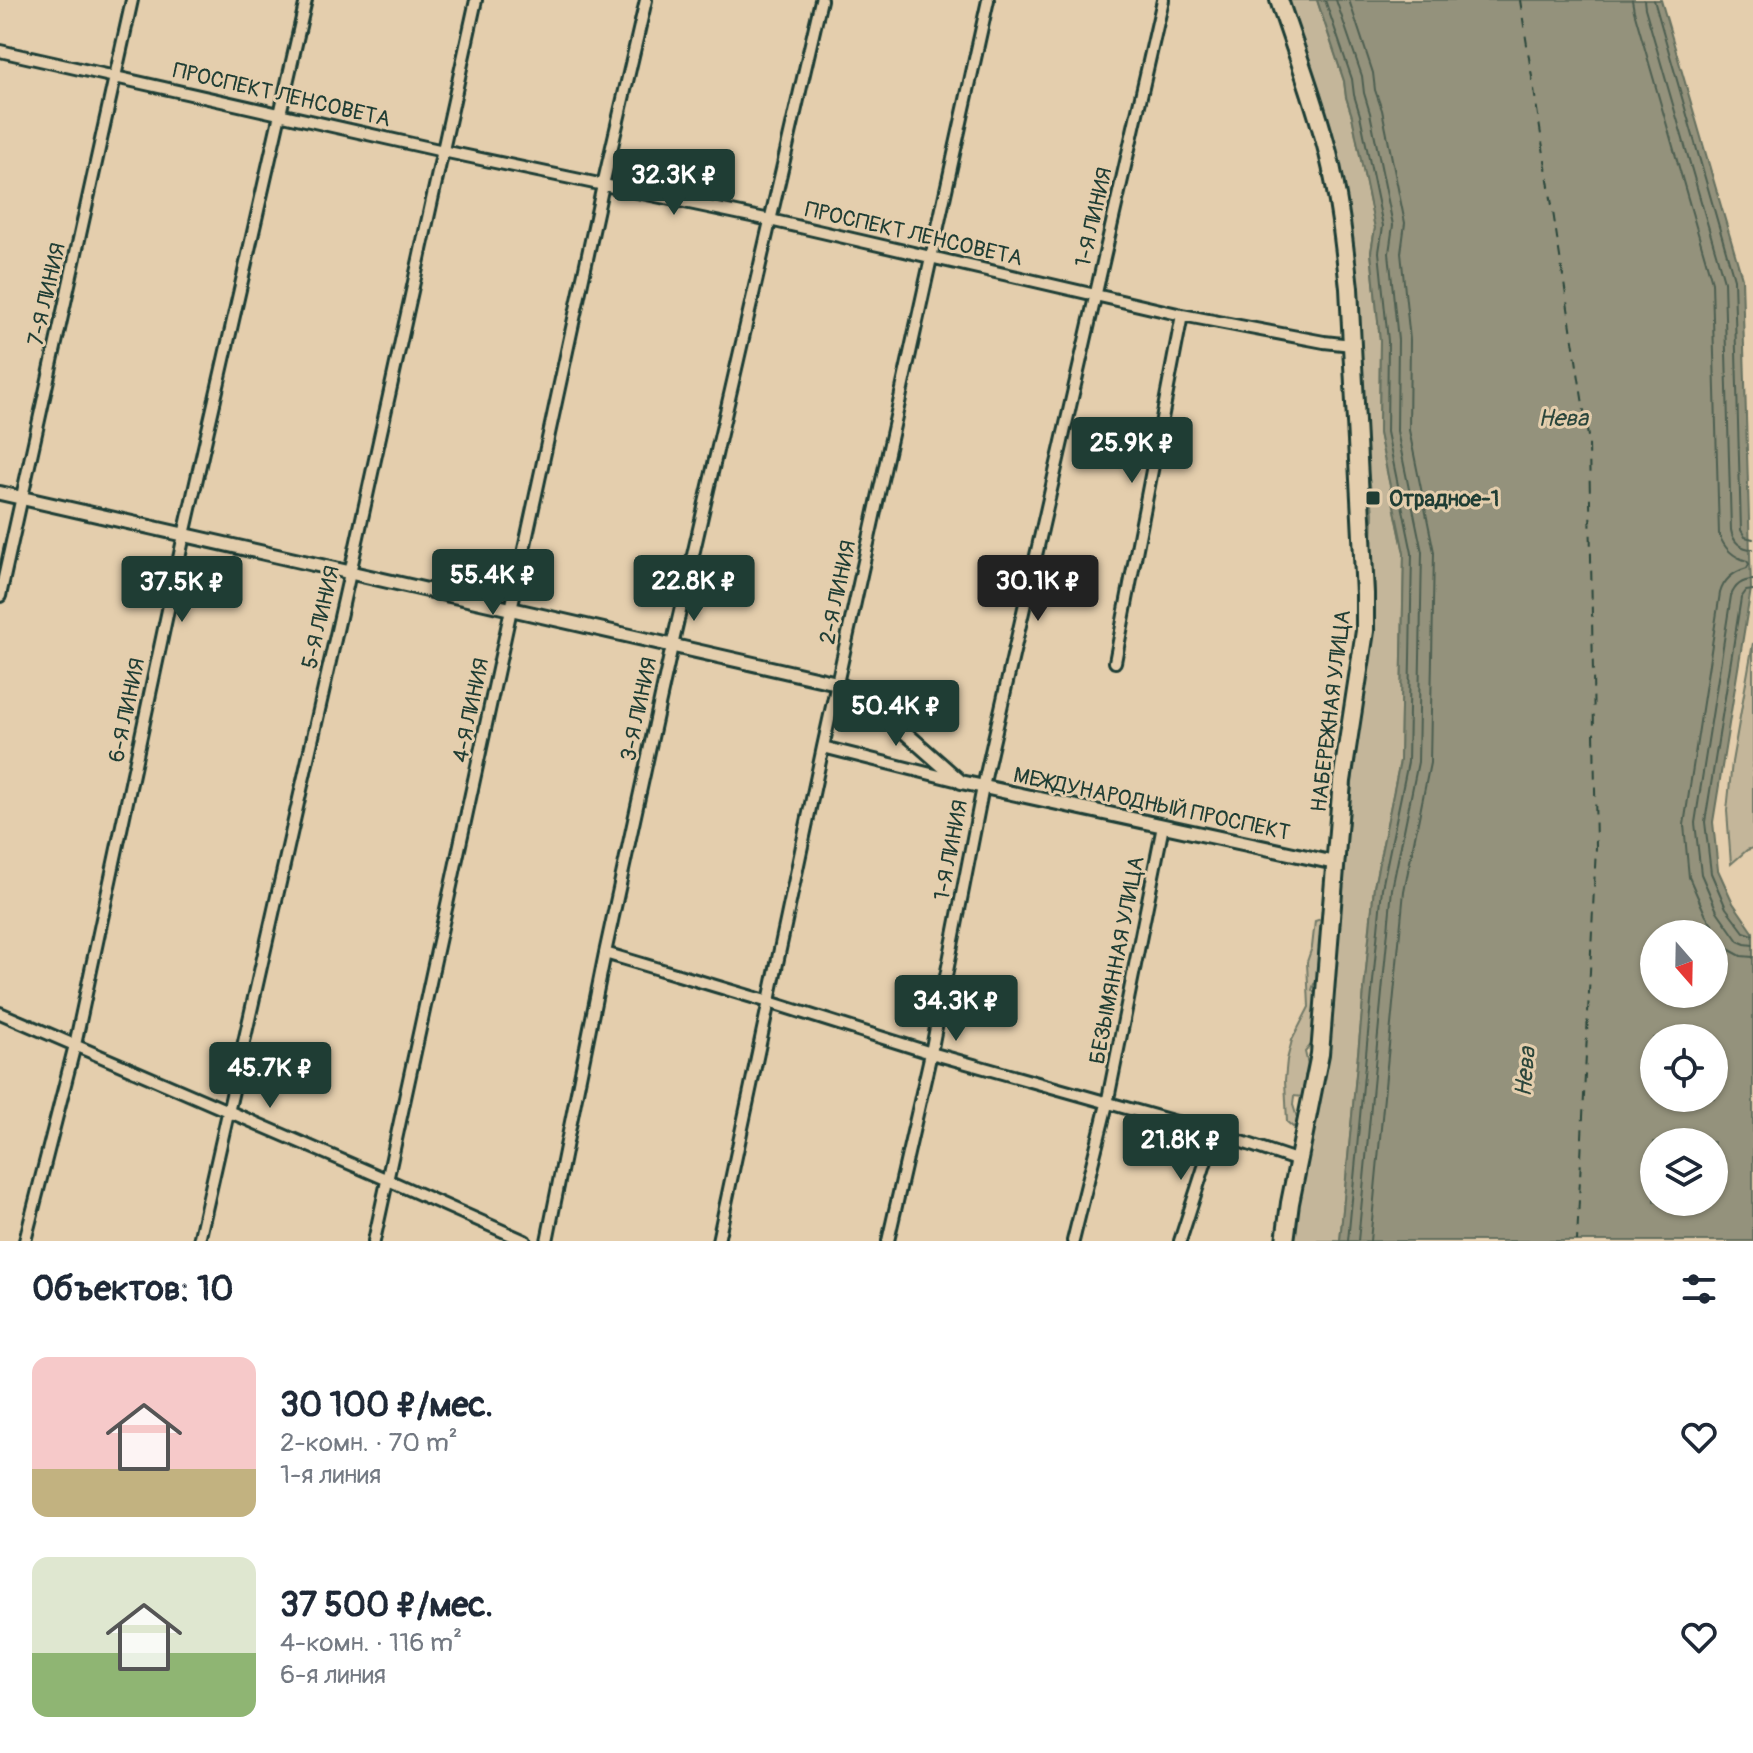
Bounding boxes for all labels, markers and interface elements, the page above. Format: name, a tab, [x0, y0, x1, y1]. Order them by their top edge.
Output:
street label: ПРОСПЕКТ ЛЕНСОВЕТА	[170, 56, 393, 134]
pin: 32.3K ₽	[600, 149, 748, 217]
text: 32.3K ₽	[631, 159, 717, 191]
street label: 1-Я ЛИНИЯ	[1069, 164, 1119, 270]
street label: ПРОСПЕКТ ЛЕНСОВЕТА	[802, 195, 1025, 273]
street label: 7-Я ЛИНИЯ	[22, 240, 72, 348]
water label: Нева	[1538, 404, 1590, 433]
pin: 25.9K ₽	[1058, 417, 1206, 485]
text: 25.9K ₽	[1090, 427, 1174, 459]
place label: Отрадное-1	[1389, 485, 1499, 513]
marker: Отрадное-1	[1364, 489, 1382, 507]
street label: 2-Я ЛИНИЯ	[813, 538, 863, 647]
pin: 55.4K ₽	[419, 549, 567, 617]
pin: 22.8K ₽	[620, 555, 768, 623]
pin: 30.1K ₽	[964, 555, 1112, 623]
pin: 37.5K ₽	[108, 556, 256, 624]
text: 55.4K ₽	[450, 559, 536, 591]
street label: 5-Я ЛИНИЯ	[296, 563, 346, 672]
text: 22.8K ₽	[652, 565, 736, 597]
text: 30.1K ₽	[995, 565, 1081, 597]
text: 37.5K ₽	[140, 566, 224, 598]
street label: НАБЕРЕЖНАЯ УЛИЦА	[1305, 608, 1357, 814]
street label: 6-Я ЛИНИЯ	[102, 655, 152, 765]
street label: 4-Я ЛИНИЯ	[446, 655, 496, 765]
street label: 3-Я ЛИНИЯ	[614, 655, 664, 764]
pin: 50.4K ₽	[822, 680, 970, 748]
text: 50.4K ₽	[851, 690, 941, 722]
street label: МЕЖДУНАРОДНЫЙ ПРОСПЕКТ	[1011, 761, 1293, 847]
street label: 1-Я ЛИНИЯ	[928, 798, 974, 903]
street label: БЕЗЫМЯННАЯ УЛИЦА	[1083, 854, 1151, 1067]
north arrow	[1640, 920, 1728, 1008]
map controls	[1640, 920, 1728, 1216]
pin: 34.3K ₽	[882, 975, 1030, 1043]
text: 34.3K ₽	[913, 985, 999, 1017]
button: locate	[1640, 1024, 1728, 1112]
pin: 45.7K ₽	[196, 1042, 344, 1110]
water label: Нева	[1509, 1044, 1542, 1098]
text: 45.7K ₽	[227, 1052, 313, 1084]
pin: 21.8K ₽	[1107, 1114, 1255, 1182]
text: 21.8K ₽	[1141, 1124, 1221, 1156]
button: layers	[1640, 1128, 1728, 1216]
icon: filters	[1677, 1267, 1721, 1311]
text: Объектов: 10	[32, 1268, 233, 1311]
text: 30 100 ₽/мес.	[280, 1384, 493, 1427]
icon: home	[96, 1389, 192, 1485]
icon: heart	[1677, 1415, 1721, 1459]
text: 2-комн. · 70 m²	[280, 1427, 458, 1459]
text: 1-я линия	[280, 1459, 381, 1491]
text: 37 500 ₽/мес.	[280, 1584, 493, 1627]
icon: home	[96, 1589, 192, 1685]
icon: heart	[1677, 1615, 1721, 1659]
text: 4-комн. · 116 m²	[280, 1627, 462, 1659]
text: 6-я линия	[280, 1659, 386, 1691]

